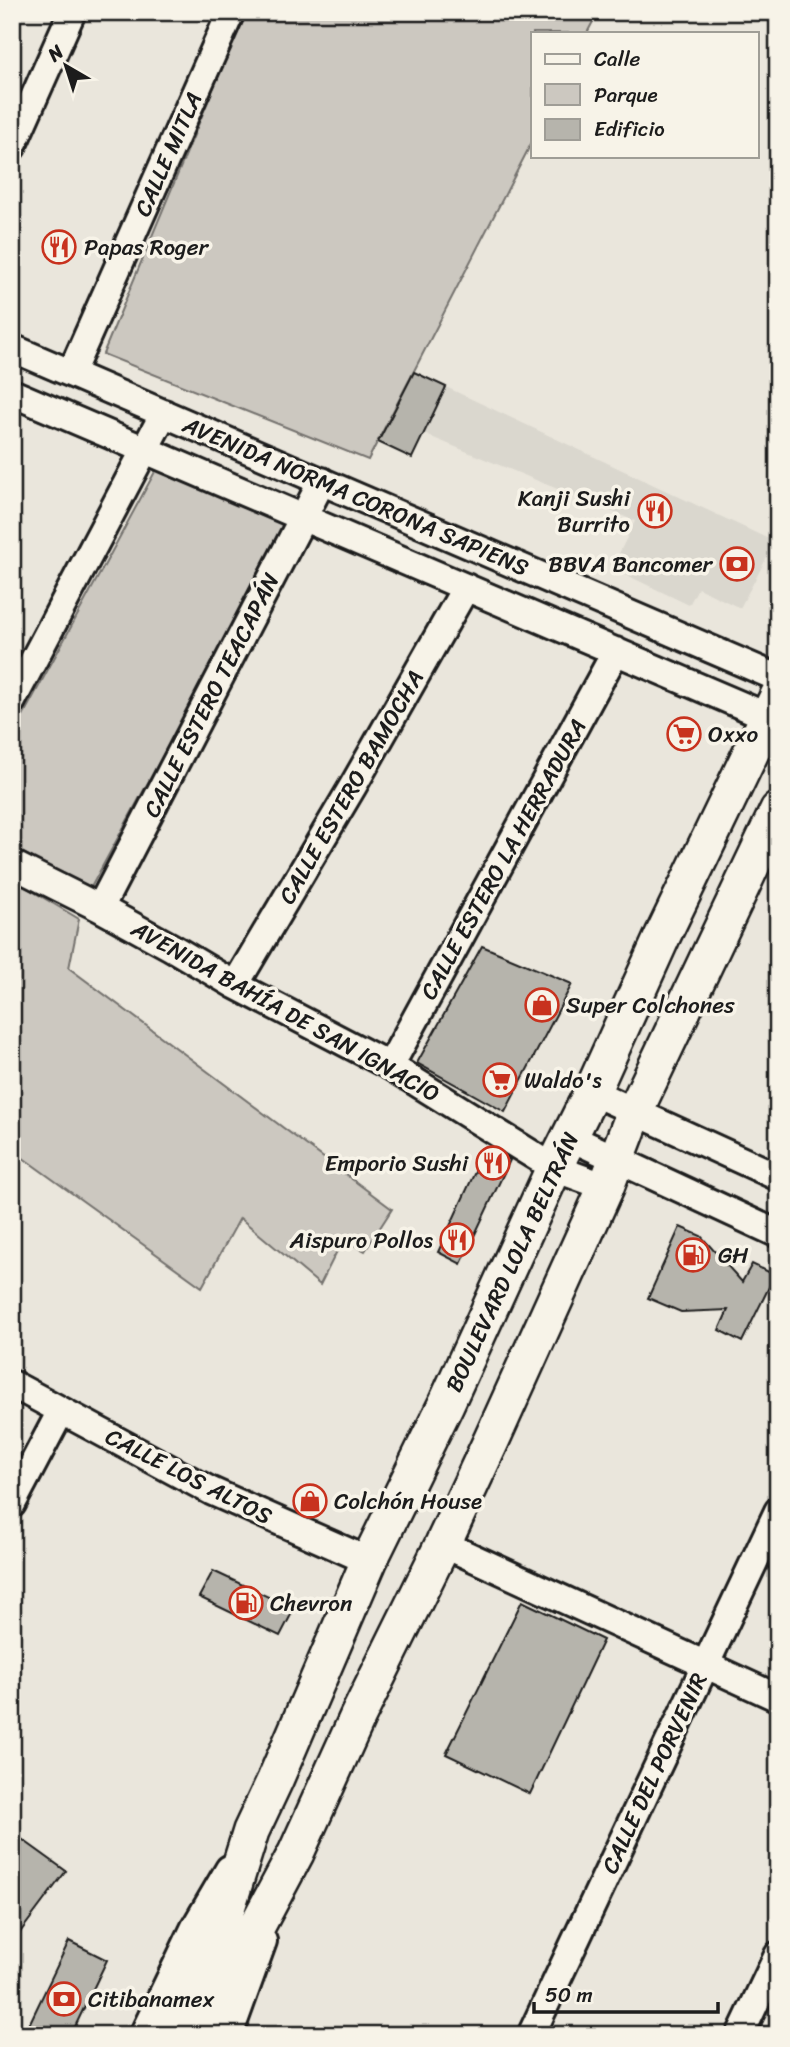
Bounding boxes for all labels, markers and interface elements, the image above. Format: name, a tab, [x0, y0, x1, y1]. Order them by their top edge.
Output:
north arrow	[32, 32, 102, 102]
legend	[531, 32, 758, 158]
text: N	[39, 36, 72, 71]
text: Calle	[594, 40, 641, 78]
text: Parque	[594, 76, 658, 114]
street label: CALLE MITLA	[123, 85, 214, 223]
text: Edificio	[594, 110, 665, 148]
place label: Papas Roger	[84, 227, 210, 268]
restaurant icon: Papas Roger	[40, 228, 78, 266]
street label: AVENIDA NORMA CORONA SAPIENS	[175, 404, 535, 588]
place label: Kanji Sushi Burrito	[518, 478, 631, 545]
restaurant icon: Kanji Sushi Burrito	[636, 492, 674, 530]
place label: BBVA Bancomer	[548, 544, 714, 585]
bank icon: BBVA Bancomer	[718, 545, 756, 583]
street label: CALLE ESTERO TEACAPÁN	[132, 565, 291, 825]
street label: CALLE ESTERO BAMOCHA	[267, 662, 435, 912]
street label: CALLE ESTERO LA HERRADURA	[409, 711, 598, 1008]
place label: Oxxo	[708, 714, 758, 755]
supermarket icon: Oxxo	[665, 715, 703, 753]
street label: AVENIDA BAHÍA DE SAN IGNACIO	[123, 909, 448, 1114]
place label: Super Colchones	[566, 985, 735, 1026]
shop icon: Super Colchones	[523, 986, 561, 1024]
place label: Waldo's	[524, 1060, 602, 1101]
supermarket icon: Waldo's	[481, 1061, 519, 1099]
street label: BOULEVARD LOLA BELTRÁN	[434, 1125, 591, 1399]
place label: Emporio Sushi	[325, 1143, 469, 1184]
restaurant icon: Emporio Sushi	[474, 1144, 512, 1182]
place label: Aispuro Pollos	[289, 1220, 434, 1261]
restaurant icon: Aispuro Pollos	[438, 1221, 476, 1259]
place label: GH	[718, 1235, 749, 1276]
fuel station icon: GH	[674, 1236, 712, 1274]
street label: CALLE LOS ALTOS	[98, 1417, 280, 1536]
place label: Colchón House	[334, 1481, 482, 1522]
shop icon: Colchón House	[291, 1482, 329, 1520]
place label: Chevron	[270, 1583, 352, 1624]
fuel station icon: Chevron	[227, 1584, 265, 1622]
street label: CALLE DEL PORVENIR	[590, 1666, 719, 1881]
scale bar	[534, 1970, 718, 2014]
text: 50 m	[545, 1976, 593, 2014]
place label: Citibanamex	[88, 1979, 214, 2020]
bank icon: Citibanamex	[45, 1980, 83, 2018]

